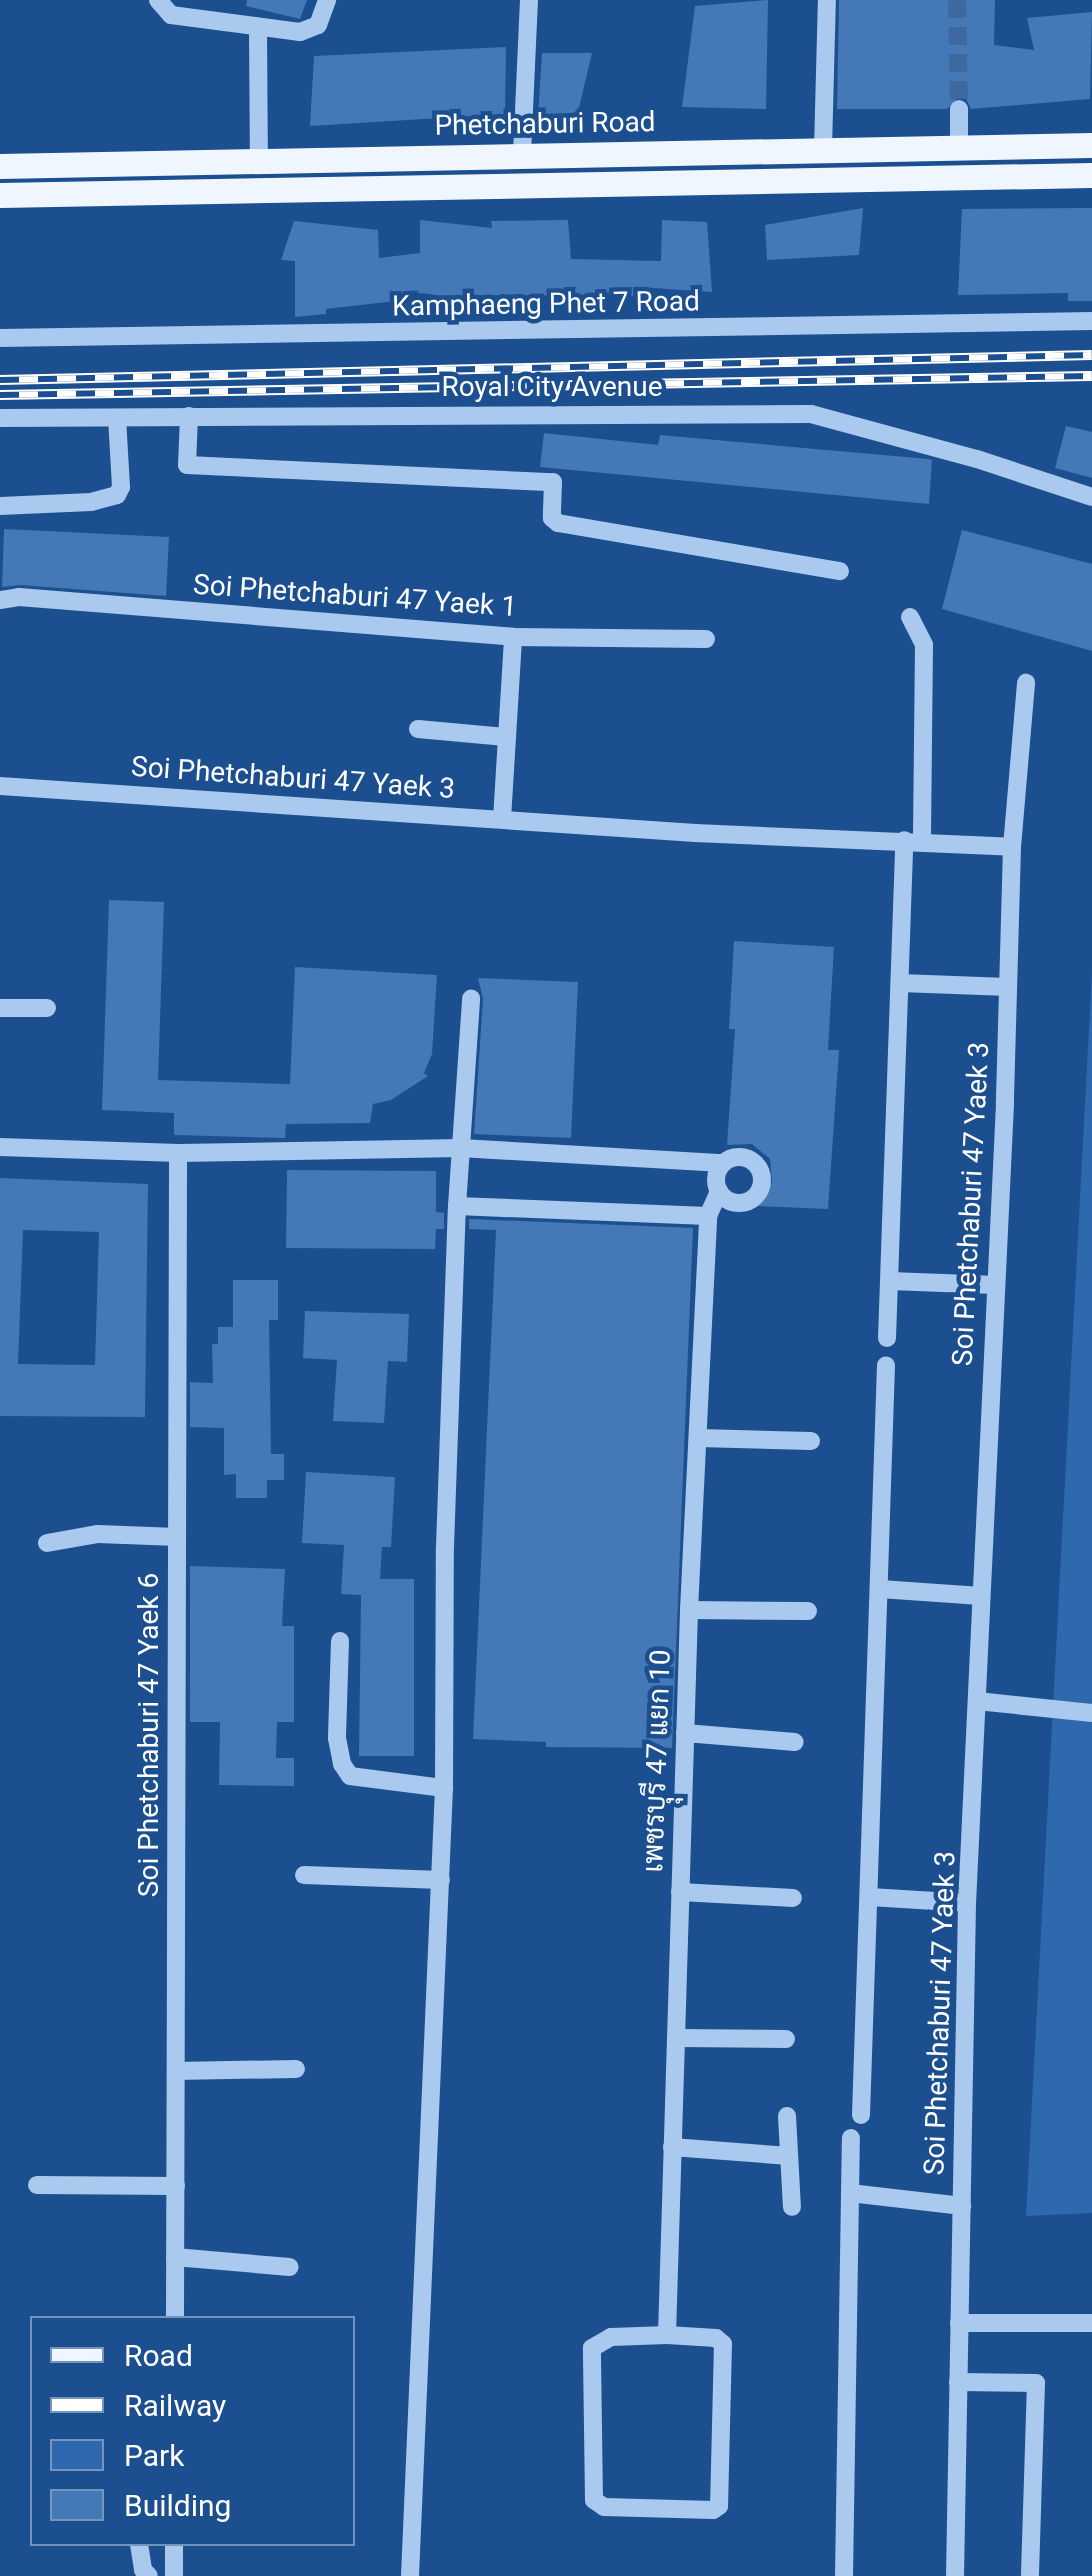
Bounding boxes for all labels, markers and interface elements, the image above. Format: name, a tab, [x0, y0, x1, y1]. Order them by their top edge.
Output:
street label: Phetchaburi Road	[434, 105, 656, 143]
street label: Kamphaeng Phet 7 Road	[392, 285, 700, 323]
street label: Royal City Avenue	[442, 370, 662, 404]
street label: Soi Phetchaburi 47 Yaek 1	[192, 568, 518, 624]
street label: Soi Phetchaburi 47 Yaek 3	[130, 750, 456, 806]
street label: Soi Phetchaburi 47 Yaek 3	[946, 1041, 996, 1367]
street label: Soi Phetchaburi 47 Yaek 6	[132, 1573, 166, 1897]
street label: เพชรบุุรี 47 แยก 10	[636, 1649, 678, 1873]
street label: Soi Phetchaburi 47 Yaek 3	[918, 1850, 962, 2176]
legend	[30, 2316, 355, 2546]
text: Road	[124, 2338, 193, 2373]
text: Railway	[124, 2388, 226, 2423]
text: Park	[124, 2438, 184, 2473]
text: Building	[124, 2488, 231, 2523]

